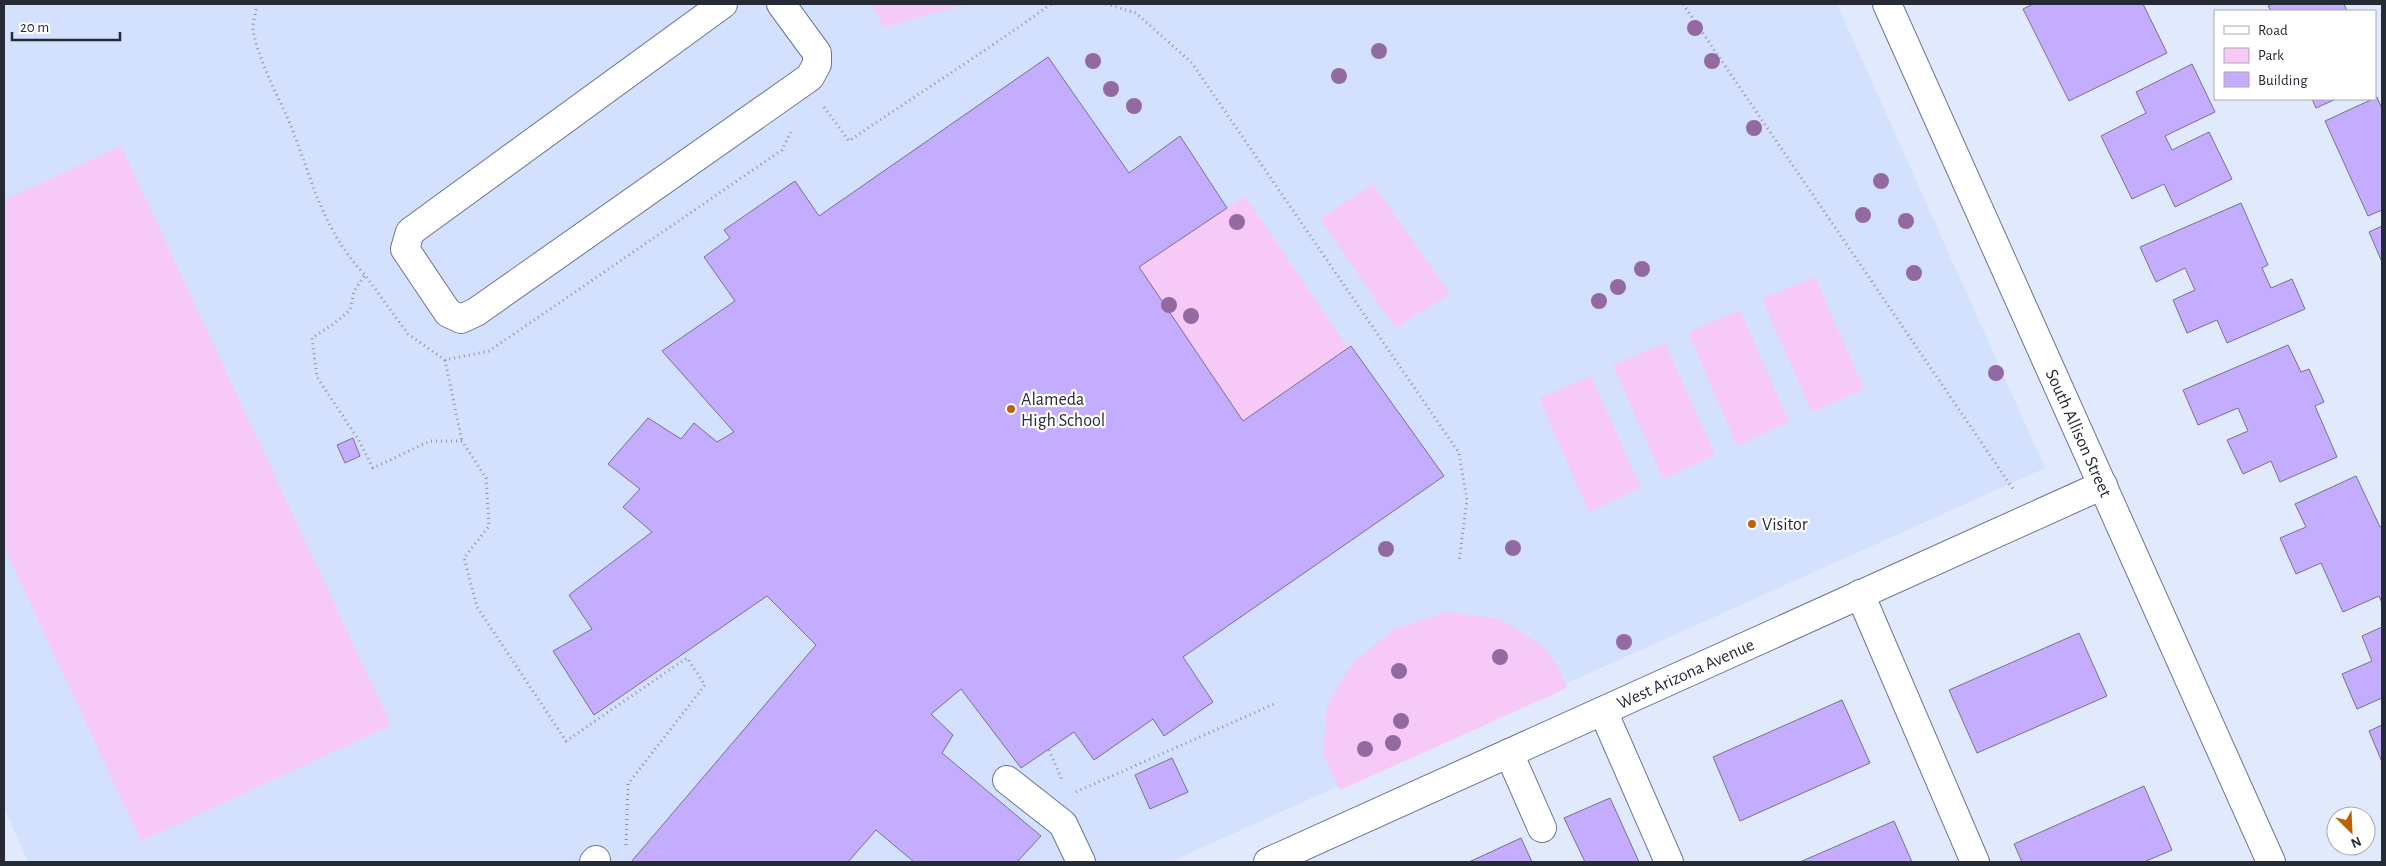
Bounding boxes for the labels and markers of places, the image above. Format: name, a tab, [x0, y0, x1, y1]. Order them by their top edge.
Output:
place label: Alameda High School	[1021, 391, 1105, 430]
marker: Alameda High School	[1005, 403, 1017, 415]
place label: Visitor	[1762, 516, 1808, 534]
marker: Visitor	[1746, 518, 1758, 530]

